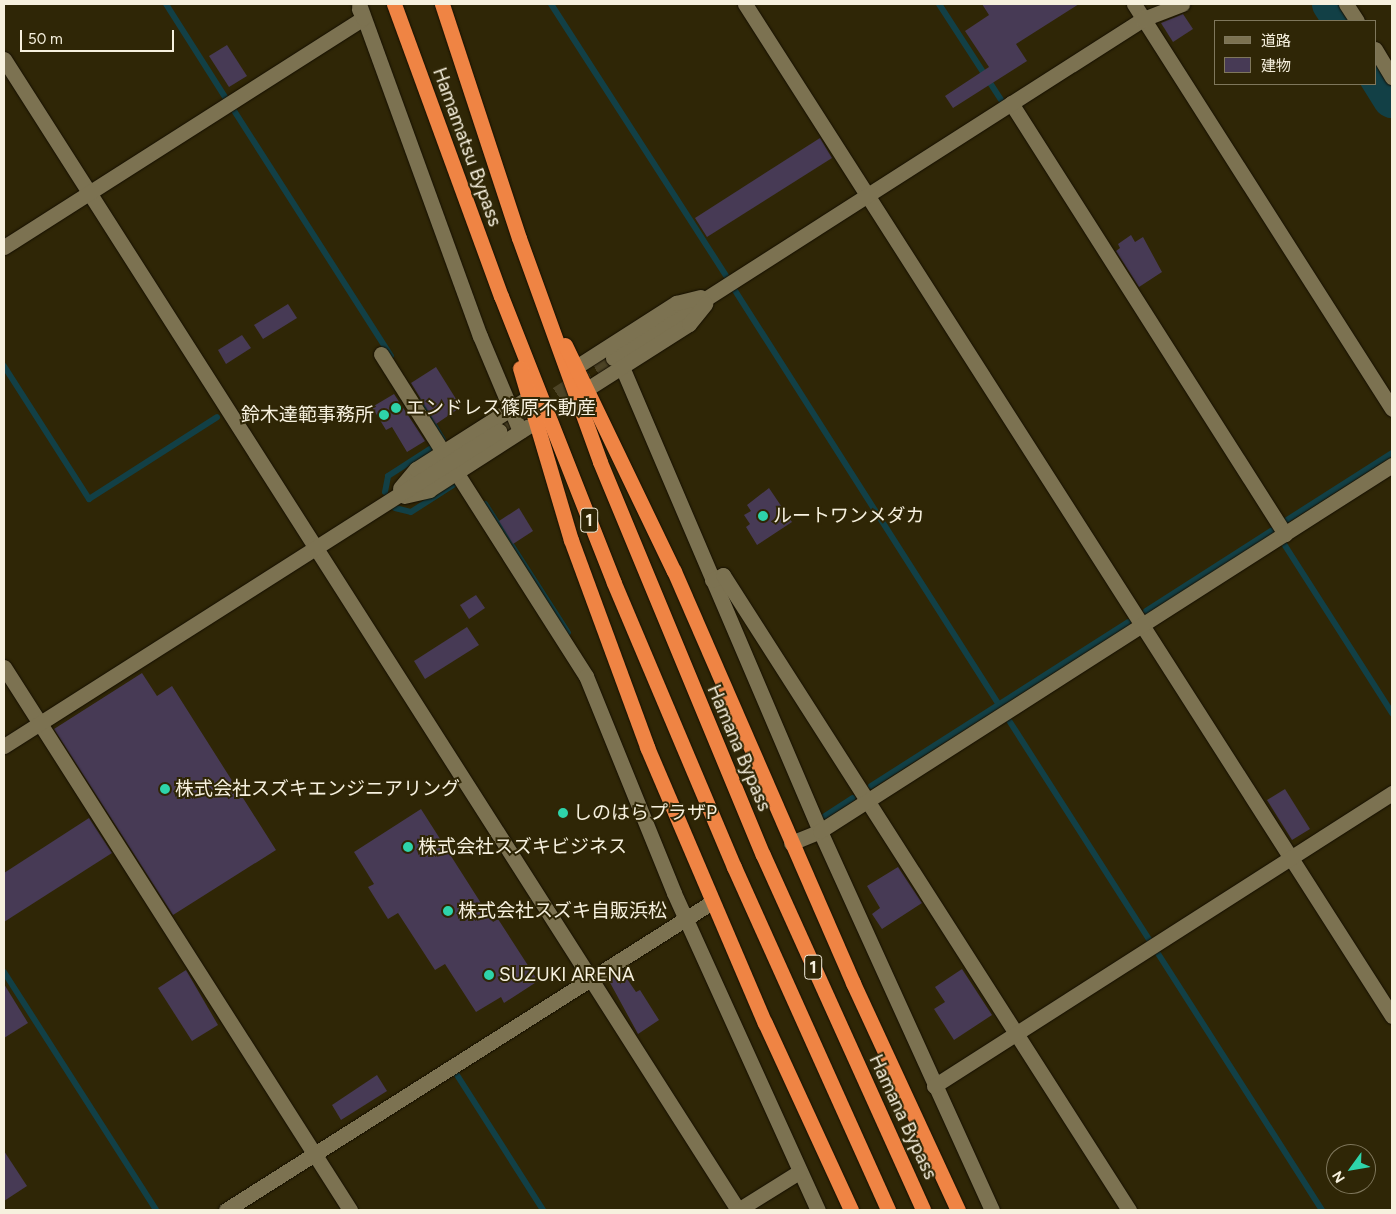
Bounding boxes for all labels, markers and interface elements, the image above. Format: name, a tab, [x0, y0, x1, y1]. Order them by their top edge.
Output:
scale bar	[22, 20, 176, 52]
legend	[1214, 20, 1376, 85]
text: 50 m	[28, 30, 63, 48]
text: 道路	[1261, 32, 1291, 50]
text: 建物	[1261, 57, 1291, 75]
street label: Hamamatsu Bypass	[428, 65, 506, 229]
place label: エンドレス篠原不動産	[406, 397, 596, 419]
marker: エンドレス篠原不動産	[390, 402, 402, 414]
place label: 鈴木達範事務所	[241, 404, 374, 426]
marker: 鈴木達範事務所	[378, 409, 390, 421]
road number: 1	[579, 504, 599, 536]
place label: ルートワンメダカ	[773, 505, 925, 527]
marker: ルートワンメダカ	[757, 510, 769, 522]
street label: Hamana Bypass	[702, 681, 776, 815]
place label: 株式会社スズキエンジニアリング	[175, 778, 460, 800]
marker: 株式会社スズキエンジニアリング	[159, 783, 171, 795]
place label: しのはらプラザP	[573, 802, 717, 824]
marker: しのはらプラザP	[557, 807, 569, 819]
place label: 株式会社スズキビジネス	[418, 836, 627, 858]
marker: 株式会社スズキビジネス	[402, 841, 414, 853]
place label: 株式会社スズキ自販浜松	[458, 900, 667, 922]
marker: 株式会社スズキ自販浜松	[442, 905, 454, 917]
road number: 1	[803, 952, 823, 982]
place label: SUZUKI ARENA	[499, 964, 635, 986]
marker: SUZUKI ARENA	[483, 969, 495, 981]
street label: Hamana Bypass	[864, 1051, 942, 1183]
north arrow	[1326, 1144, 1376, 1194]
text: N	[1329, 1168, 1349, 1186]

